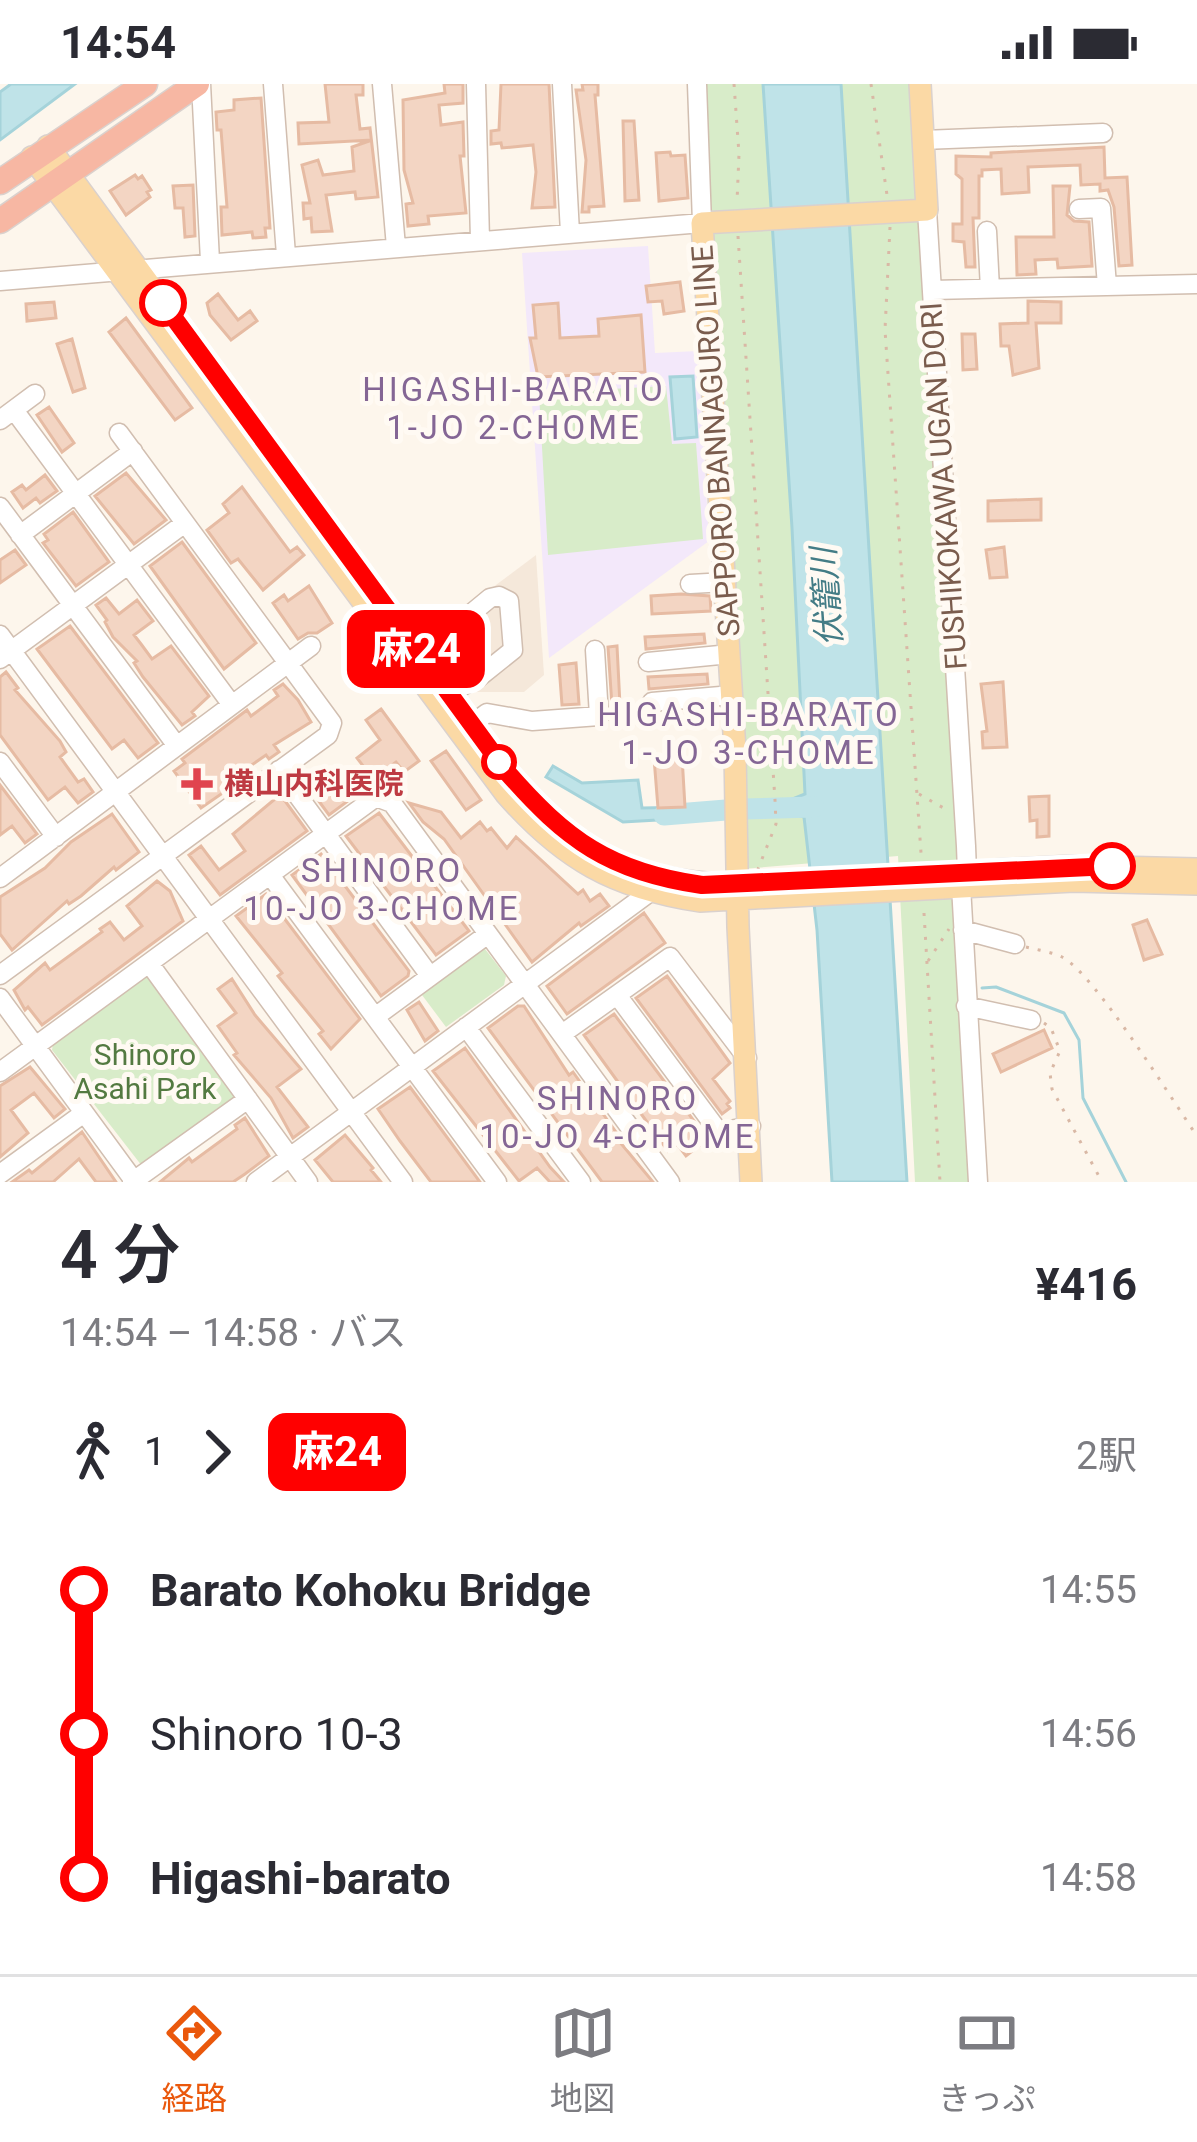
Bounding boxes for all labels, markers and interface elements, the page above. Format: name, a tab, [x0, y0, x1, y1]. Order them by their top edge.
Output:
text: 14:54	[60, 16, 176, 69]
street label: SAPPORO BANNAGURO LINE	[684, 244, 747, 638]
unlabelled marker	[141, 281, 185, 325]
street label: FUSHIKOKAWA UGAN DORI	[913, 301, 974, 671]
district label: HIGASHI-BARATO 1-JO 2-CHOME	[362, 370, 666, 447]
water label: 伏籠川	[803, 543, 849, 648]
line badge: 麻24	[347, 610, 485, 688]
text: 麻24	[371, 624, 461, 673]
district label: HIGASHI-BARATO 1-JO 3-CHOME	[597, 695, 901, 772]
unlabelled marker	[483, 746, 515, 778]
place label: 横山内科医院	[224, 766, 404, 801]
marker: 横山内科医院	[181, 768, 213, 800]
unlabelled marker	[1090, 844, 1134, 888]
district label: SHINORO 10-JO 3-CHOME	[243, 851, 521, 928]
park label: Shinoro Asahi Park	[73, 1037, 217, 1106]
district label: SHINORO 10-JO 4-CHOME	[479, 1079, 757, 1156]
text: 4 分	[60, 1217, 180, 1294]
text: ¥416	[1035, 1258, 1137, 1311]
text: 14:54 – 14:58 · バス	[60, 1310, 407, 1356]
icon: walk	[60, 1419, 126, 1485]
icon: forward	[184, 1419, 250, 1485]
text: 麻24	[292, 1427, 382, 1476]
text: 1	[144, 1429, 166, 1475]
text: 2駅	[1076, 1433, 1137, 1479]
text: Barato Kohoku Bridge	[150, 1564, 591, 1617]
text: 14:55	[1040, 1567, 1137, 1613]
text: Shinoro 10-3	[150, 1708, 403, 1761]
text: 14:56	[1040, 1711, 1137, 1757]
text: Higashi-barato	[150, 1852, 451, 1905]
text: 14:58	[1040, 1855, 1137, 1901]
tab: 経路	[161, 2000, 227, 2120]
tab: 地図	[550, 2000, 616, 2120]
tab: きっぷ	[938, 2000, 1036, 2120]

